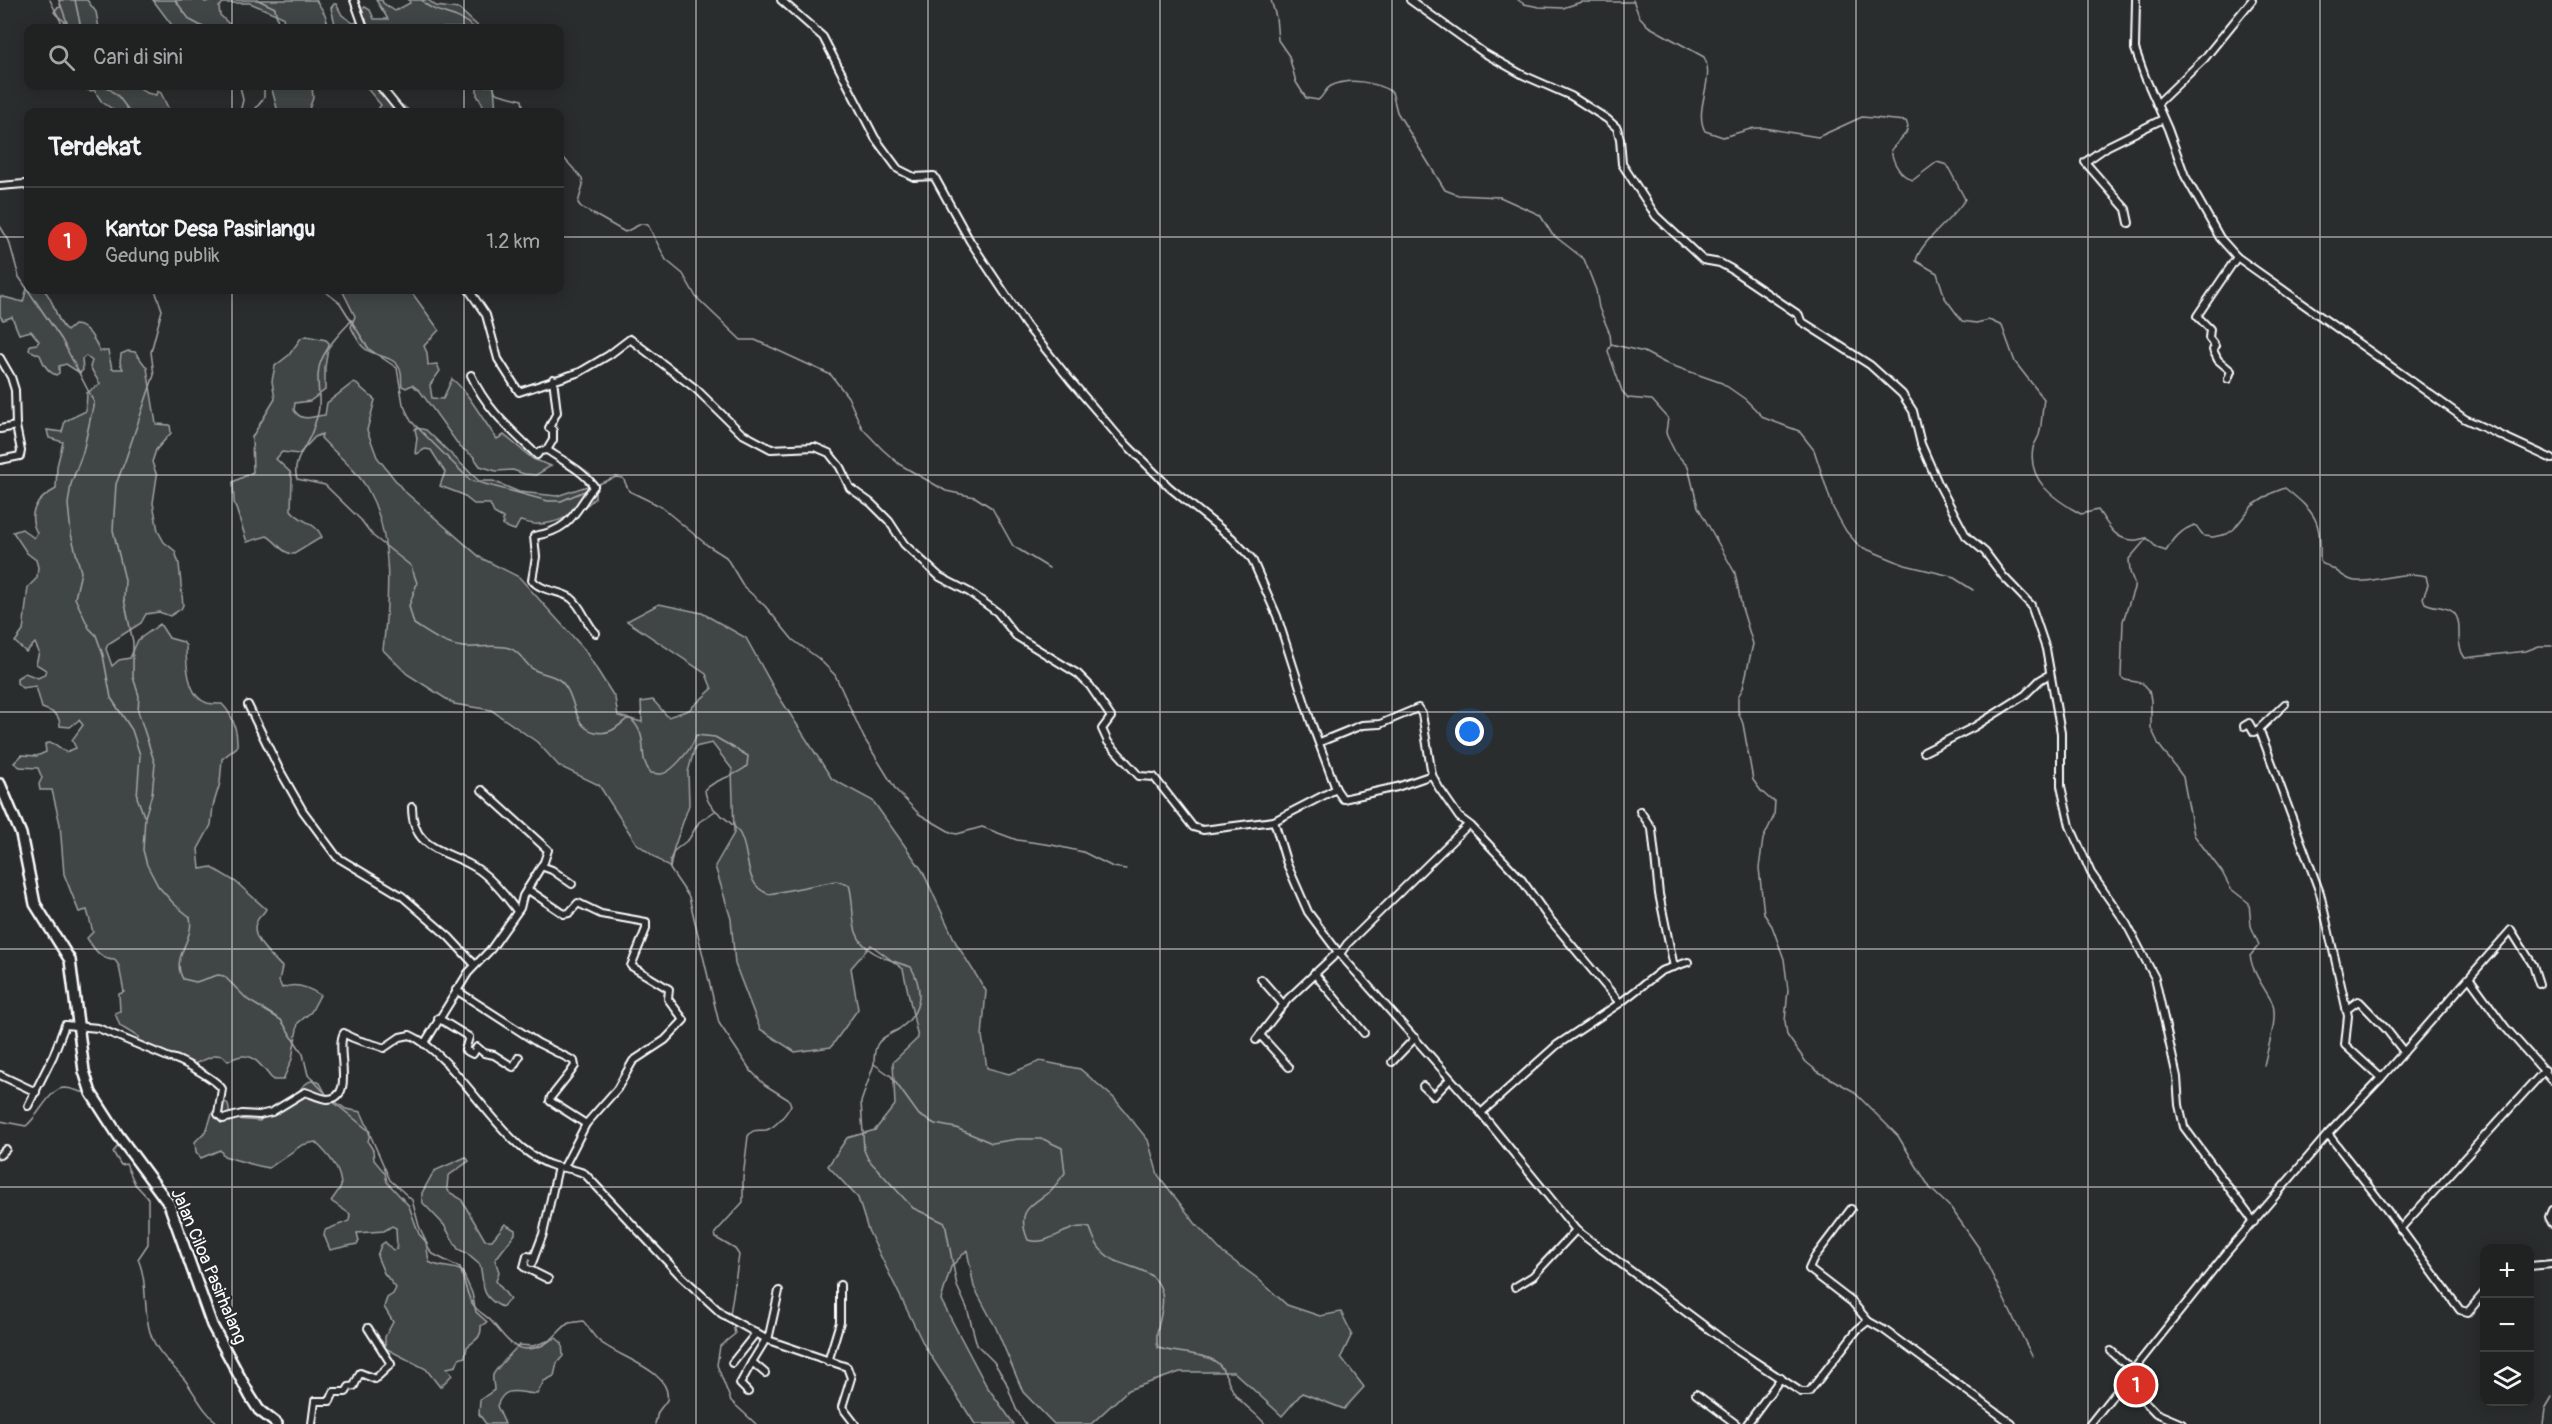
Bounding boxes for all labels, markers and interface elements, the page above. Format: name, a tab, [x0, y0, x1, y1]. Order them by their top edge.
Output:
search box	[24, 24, 564, 90]
icon: search	[45, 41, 78, 74]
text: Cari di sini	[93, 43, 183, 71]
text: Terdekat	[48, 131, 141, 163]
text: Kantor Desa Pasirlangu	[105, 215, 315, 243]
text: 1	[64, 229, 71, 254]
text: 1.2 km	[486, 229, 540, 254]
text: Gedung publik	[105, 243, 220, 268]
your location	[1455, 717, 1484, 746]
street label: Jalan Ciloa Pasirhalang	[165, 1185, 252, 1348]
map controls	[2480, 1244, 2534, 1406]
button: +	[2480, 1244, 2534, 1298]
button: −	[2480, 1298, 2534, 1352]
button: layers	[2480, 1352, 2534, 1406]
pin: 1	[2116, 1362, 2156, 1408]

